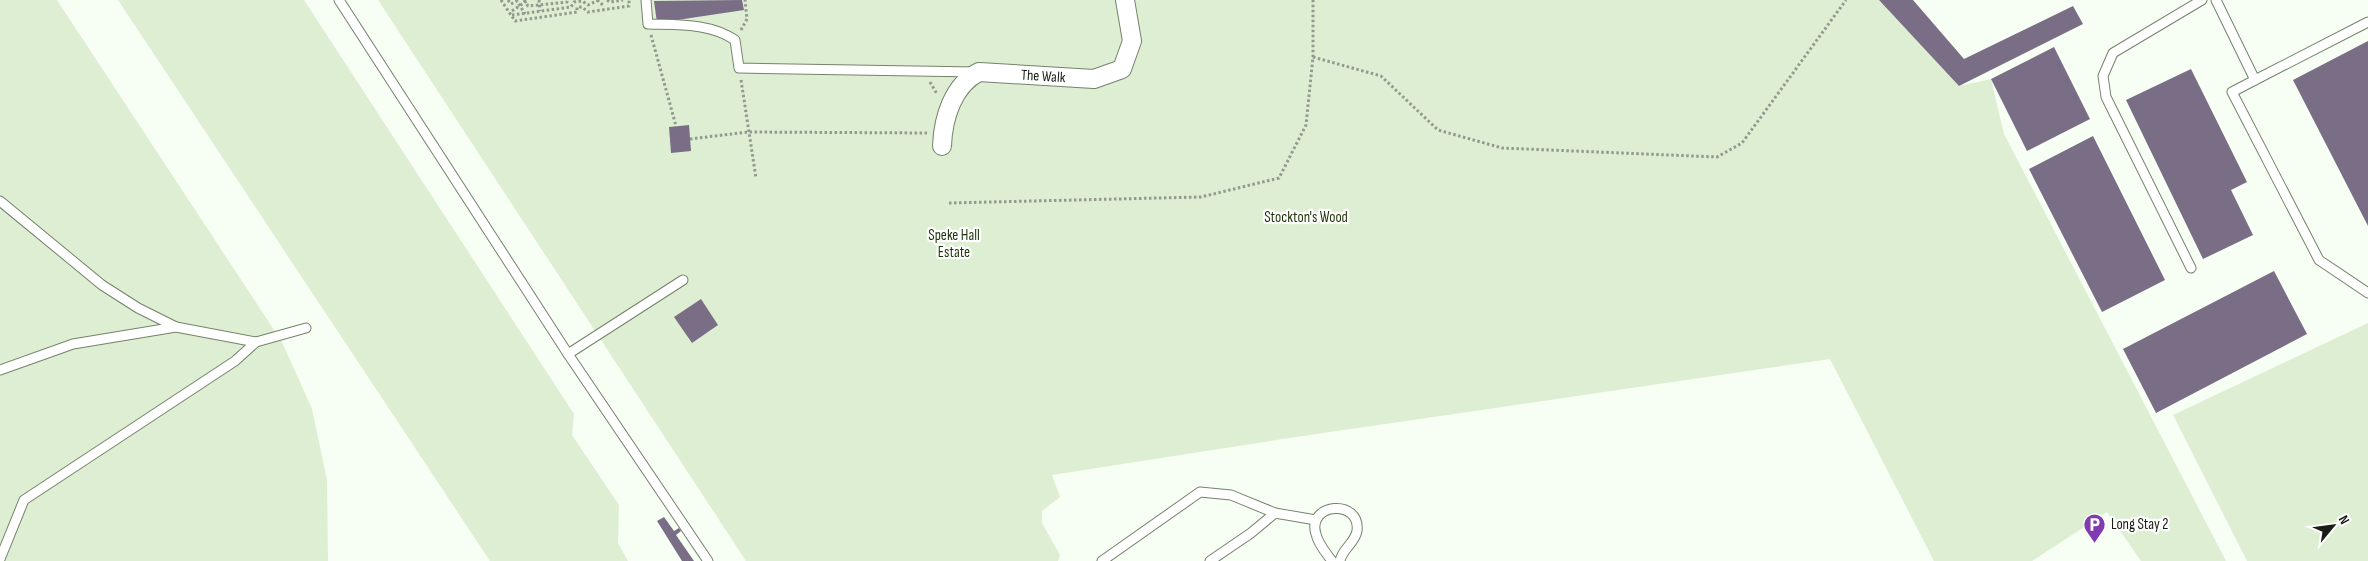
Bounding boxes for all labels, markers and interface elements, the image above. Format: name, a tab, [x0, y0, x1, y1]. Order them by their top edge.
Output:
street label: The Walk	[1020, 65, 1066, 87]
park label: Stockton's Wood	[1264, 208, 1348, 227]
park label: Speke Hall Estate	[928, 226, 980, 262]
north arrow	[2308, 501, 2358, 551]
parking icon: Long Stay 2	[2083, 512, 2107, 543]
text: N	[2335, 513, 2353, 527]
place label: Long Stay 2	[2111, 515, 2168, 534]

